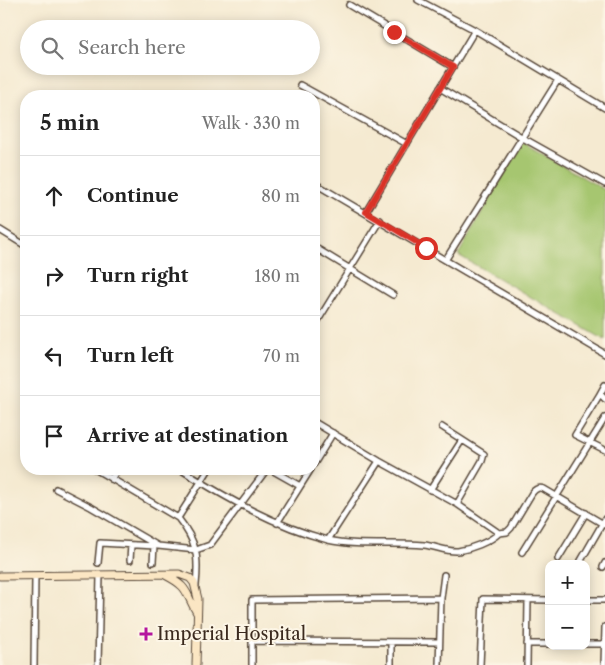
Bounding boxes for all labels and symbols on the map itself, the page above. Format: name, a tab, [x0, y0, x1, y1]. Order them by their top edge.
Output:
route end	[383, 21, 406, 44]
route start	[415, 237, 438, 260]
place label: Imperial Hospital	[157, 623, 306, 645]
marker: Imperial Hospital	[139, 627, 153, 641]

